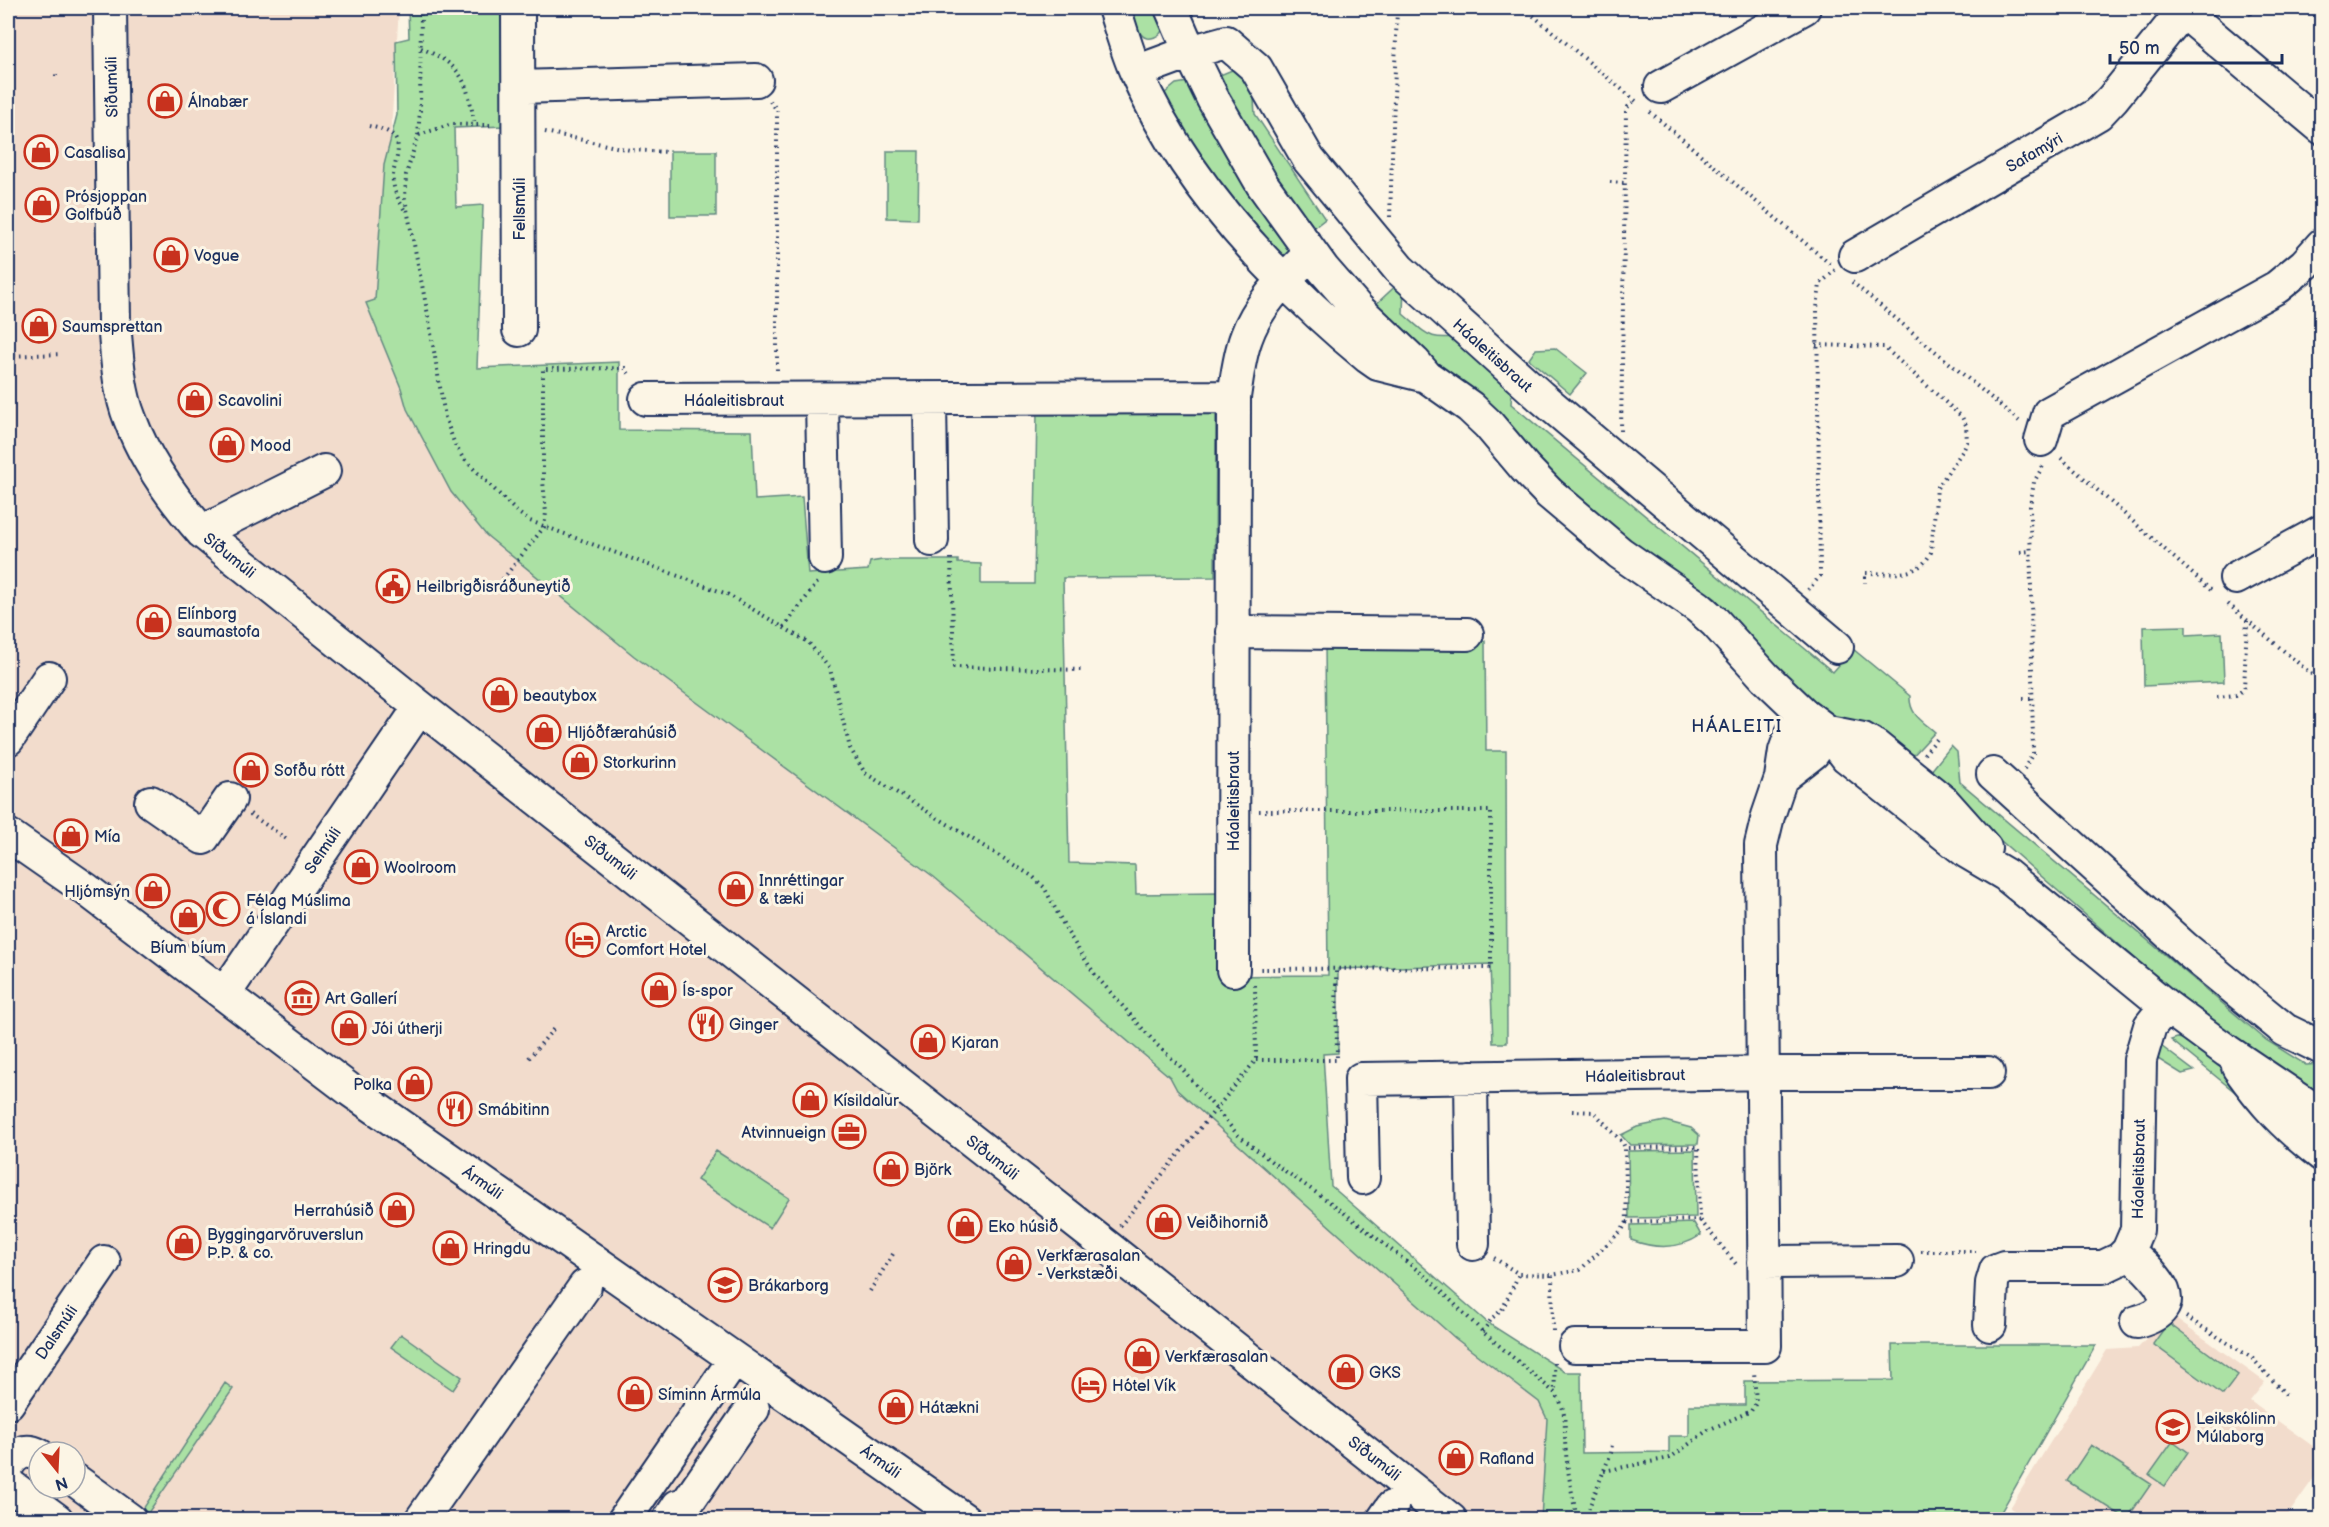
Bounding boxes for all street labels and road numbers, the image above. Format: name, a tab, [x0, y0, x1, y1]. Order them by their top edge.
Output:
street label: Síðumúli	[102, 56, 123, 118]
street label: Safamýri	[2003, 130, 2066, 177]
street label: Fellsmúli	[511, 178, 530, 240]
street label: Háaleitisbraut	[1448, 315, 1536, 397]
street label: Háaleitisbraut	[684, 392, 784, 411]
street label: Síðumúli	[199, 529, 259, 583]
street label: Háaleitisbraut	[1225, 751, 1244, 851]
street label: Selmúli	[301, 824, 346, 878]
street label: Síðumúli	[580, 832, 640, 885]
street label: Háaleitisbraut	[1585, 1066, 1685, 1087]
street label: Háaleitisbraut	[2129, 1119, 2150, 1219]
street label: Síðumúli	[962, 1132, 1022, 1185]
street label: Ármúli	[458, 1161, 507, 1204]
street label: Dalsmúli	[32, 1302, 82, 1364]
street label: Síðumúli	[1344, 1433, 1404, 1486]
street label: Ármúli	[856, 1440, 905, 1483]

